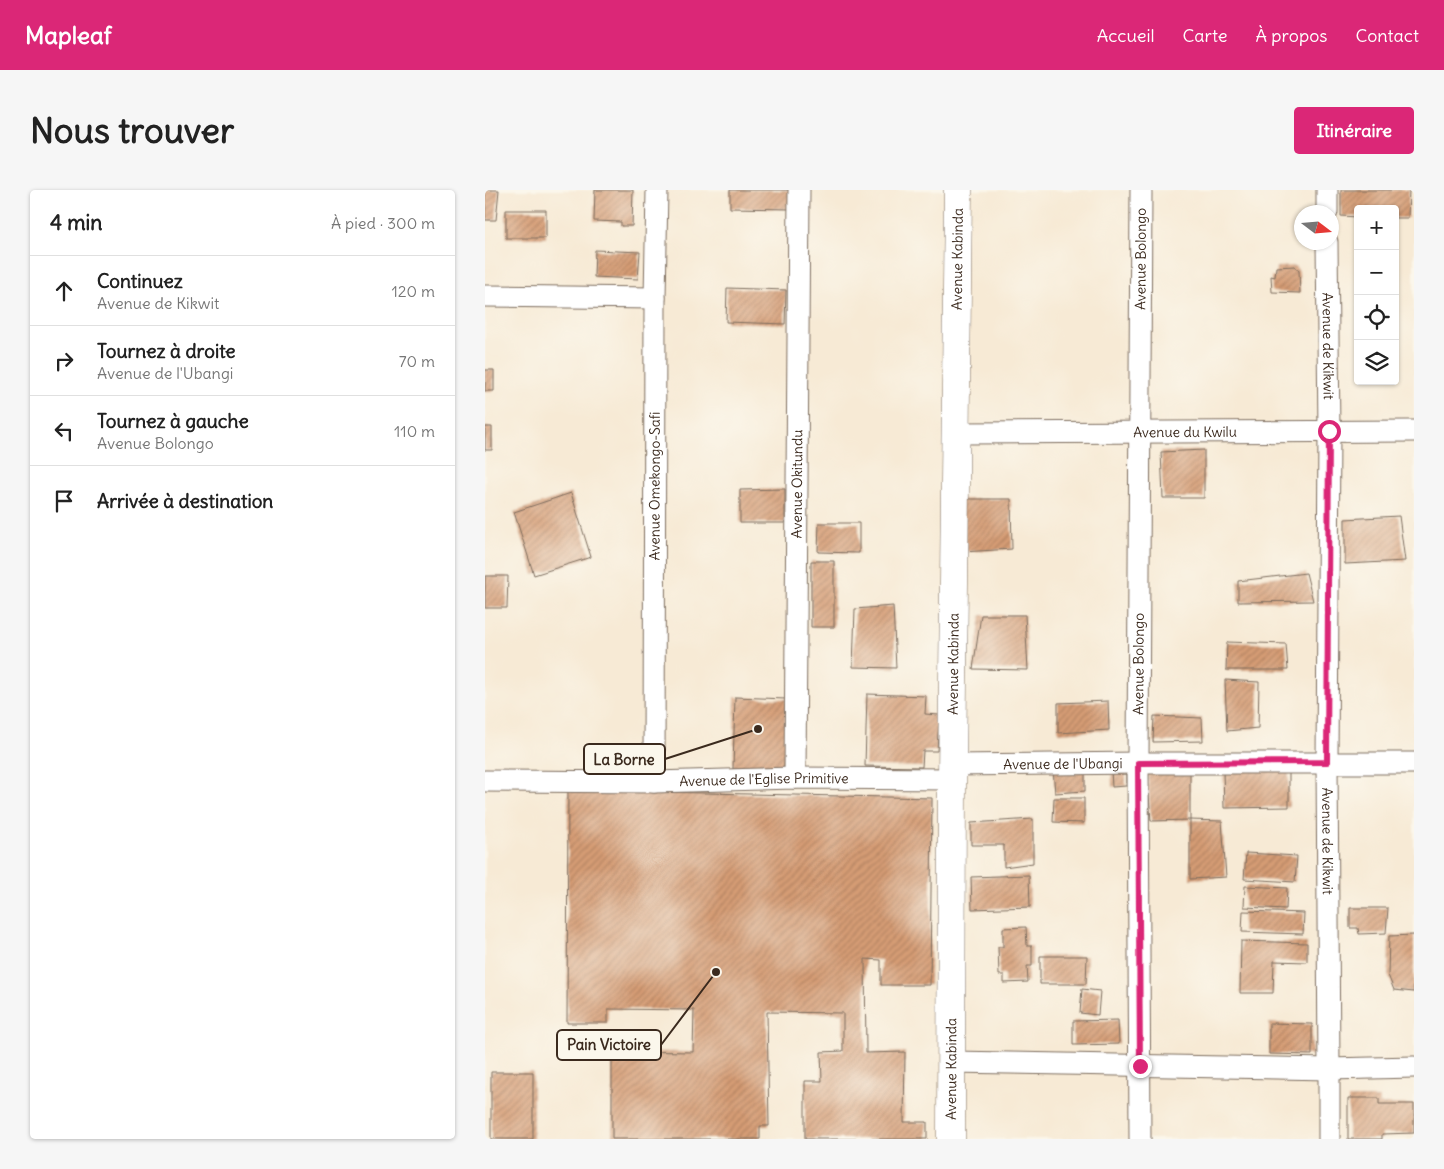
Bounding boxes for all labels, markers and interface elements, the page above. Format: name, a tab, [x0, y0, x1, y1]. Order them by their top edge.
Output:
text: Mapleaf	[25, 20, 112, 50]
text: Accueil	[1097, 24, 1155, 47]
text: Carte	[1183, 24, 1228, 47]
text: À propos	[1256, 24, 1327, 47]
text: Contact	[1355, 24, 1419, 47]
button: Itinéraire	[1294, 107, 1414, 154]
text: Nous trouver	[30, 108, 234, 152]
north arrow	[1294, 205, 1339, 250]
map controls	[1354, 205, 1399, 385]
button: +	[1354, 205, 1399, 250]
street label: Avenue Kabinda	[948, 208, 967, 310]
street label: Avenue Bolongo	[1131, 208, 1150, 310]
text: 4 min	[50, 209, 102, 236]
text: À pied · 300 m	[331, 213, 435, 233]
button: −	[1354, 250, 1399, 295]
text: Continuez	[97, 269, 183, 293]
icon: ahead	[50, 277, 78, 305]
text: 120 m	[392, 281, 435, 301]
street label: Avenue de Kikwit	[1319, 292, 1338, 400]
text: Avenue de Kikwit	[97, 293, 219, 313]
button: locate	[1354, 295, 1399, 340]
text: Tournez à droite	[97, 339, 236, 363]
button: layers	[1354, 340, 1399, 385]
icon: right	[50, 347, 78, 375]
text: 70 m	[399, 351, 435, 371]
text: Avenue de l'Ubangi	[97, 363, 233, 383]
text: Tournez à gauche	[97, 409, 249, 433]
street label: Avenue Omekongo-Safi	[645, 412, 664, 560]
icon: left	[50, 417, 78, 445]
route start	[1318, 420, 1341, 443]
text: 110 m	[394, 421, 435, 441]
street label: Avenue du Kwilu	[1133, 423, 1237, 441]
street label: Avenue Okitundu	[788, 430, 806, 538]
text: Avenue Bolongo	[97, 433, 214, 453]
icon: arrive	[50, 487, 78, 515]
text: Arrivée à destination	[97, 489, 273, 513]
street label: Avenue Kabinda	[944, 613, 963, 715]
street label: Avenue Bolongo	[1129, 613, 1148, 715]
callout: La Borne	[584, 744, 665, 774]
text: La Borne	[593, 750, 655, 769]
street label: Avenue de l'Ubangi	[1003, 754, 1123, 773]
street label: Avenue de l'Eglise Primitive	[679, 769, 849, 790]
street label: Avenue de Kikwit	[1318, 787, 1337, 895]
street label: Avenue Kabinda	[942, 1018, 960, 1120]
callout: Pain Victoire	[557, 1030, 661, 1060]
text: Pain Victoire	[567, 1035, 651, 1054]
route end	[1129, 1055, 1152, 1078]

